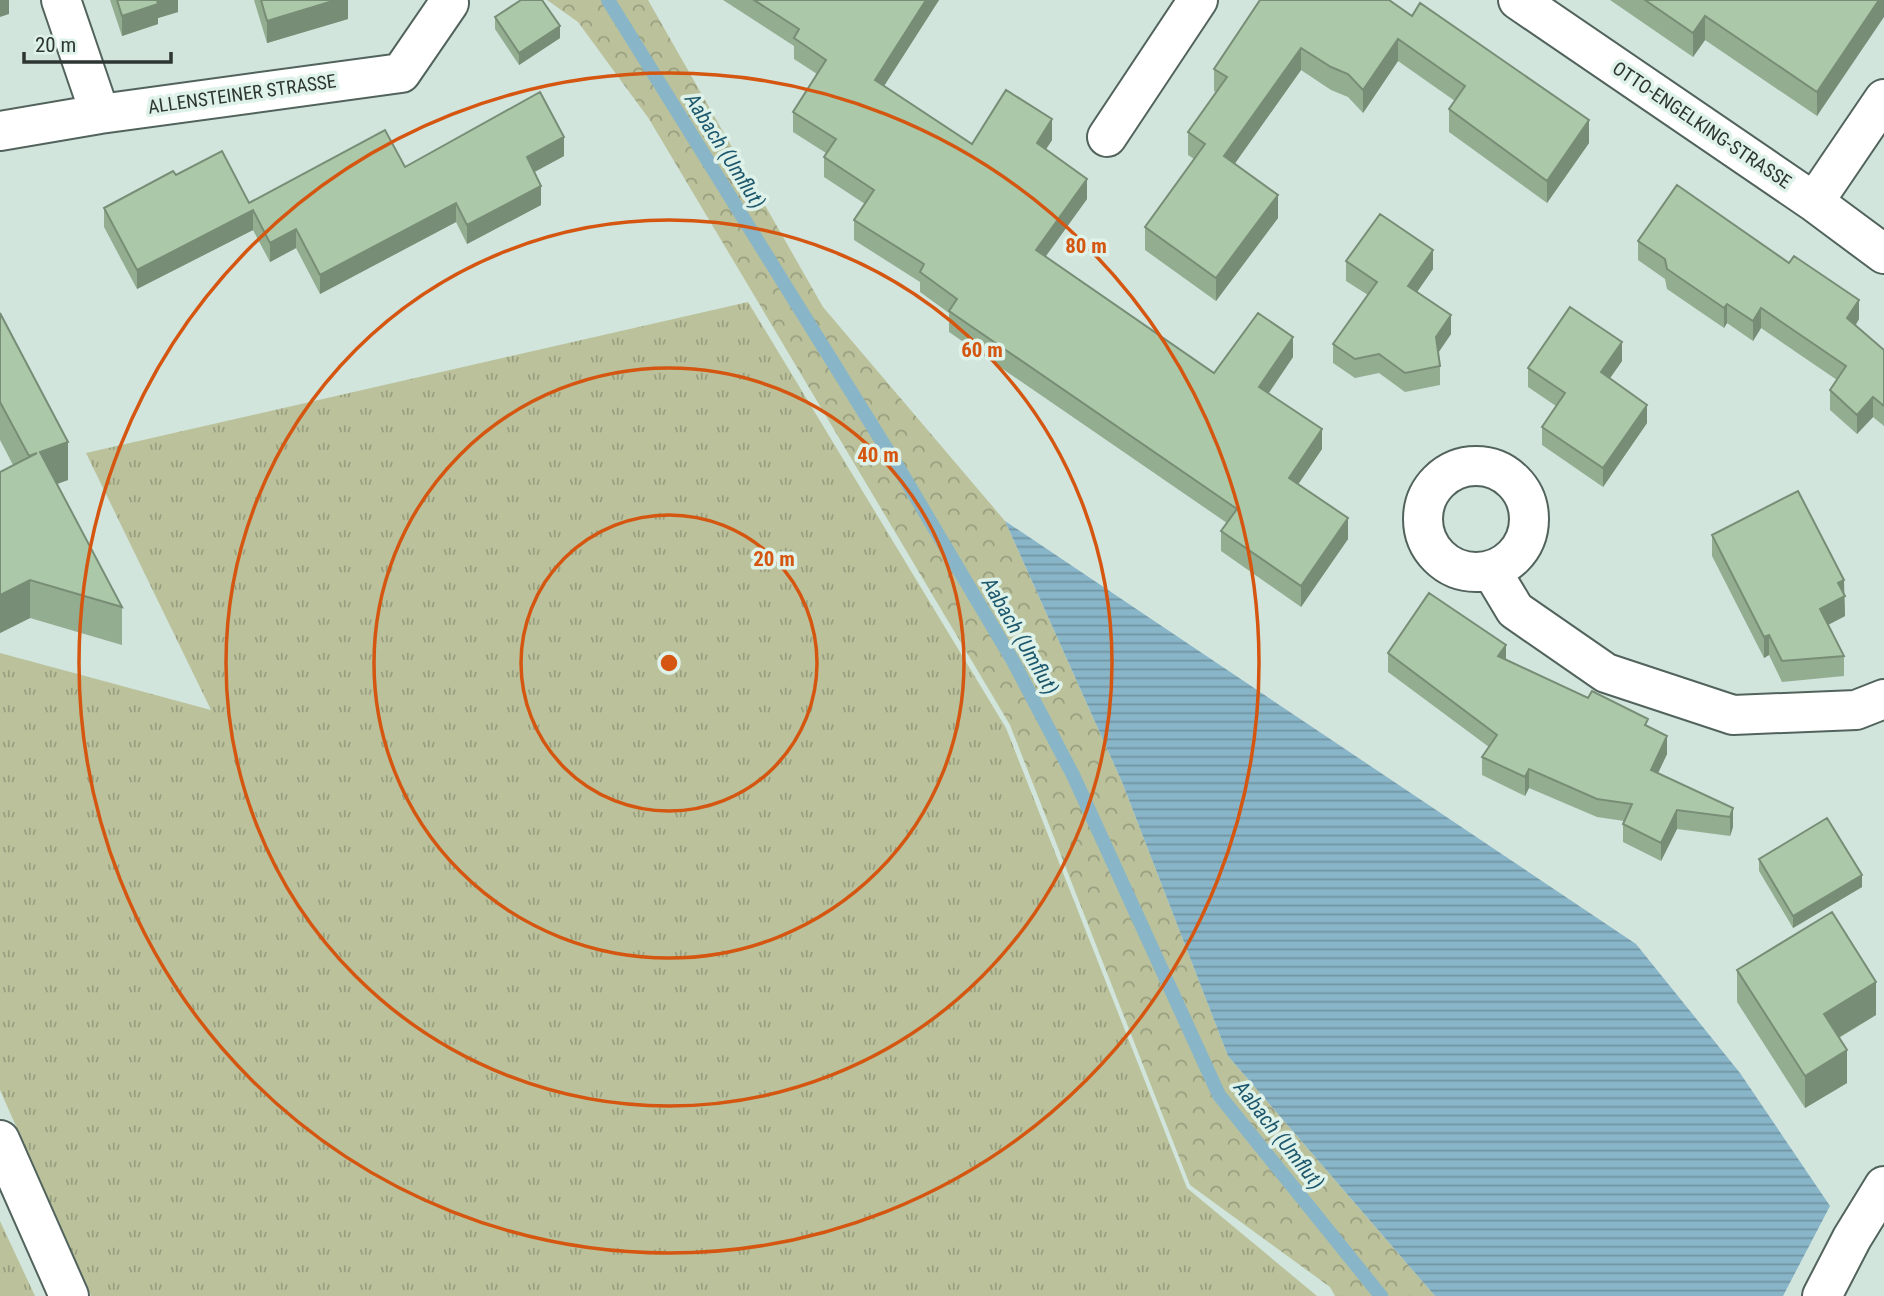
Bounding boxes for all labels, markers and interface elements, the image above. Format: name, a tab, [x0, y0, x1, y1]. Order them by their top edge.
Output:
scale bar	[24, 21, 172, 65]
text: 20 m	[35, 33, 76, 57]
street label: OTTO-ENGELKING-STRASSE	[1608, 57, 1796, 193]
street label: ALLENSTEINER STRASSE	[146, 69, 338, 119]
water label: Aabach (Umflut)	[680, 88, 770, 213]
text: 80 m	[1065, 234, 1107, 258]
text: 60 m	[961, 338, 1003, 362]
text: 40 m	[857, 443, 899, 467]
text: 20 m	[753, 547, 795, 571]
water label: Aabach (Umflut)	[976, 572, 1063, 699]
centre of rings	[657, 651, 681, 675]
water label: Aabach (Umflut)	[1229, 1075, 1329, 1194]

